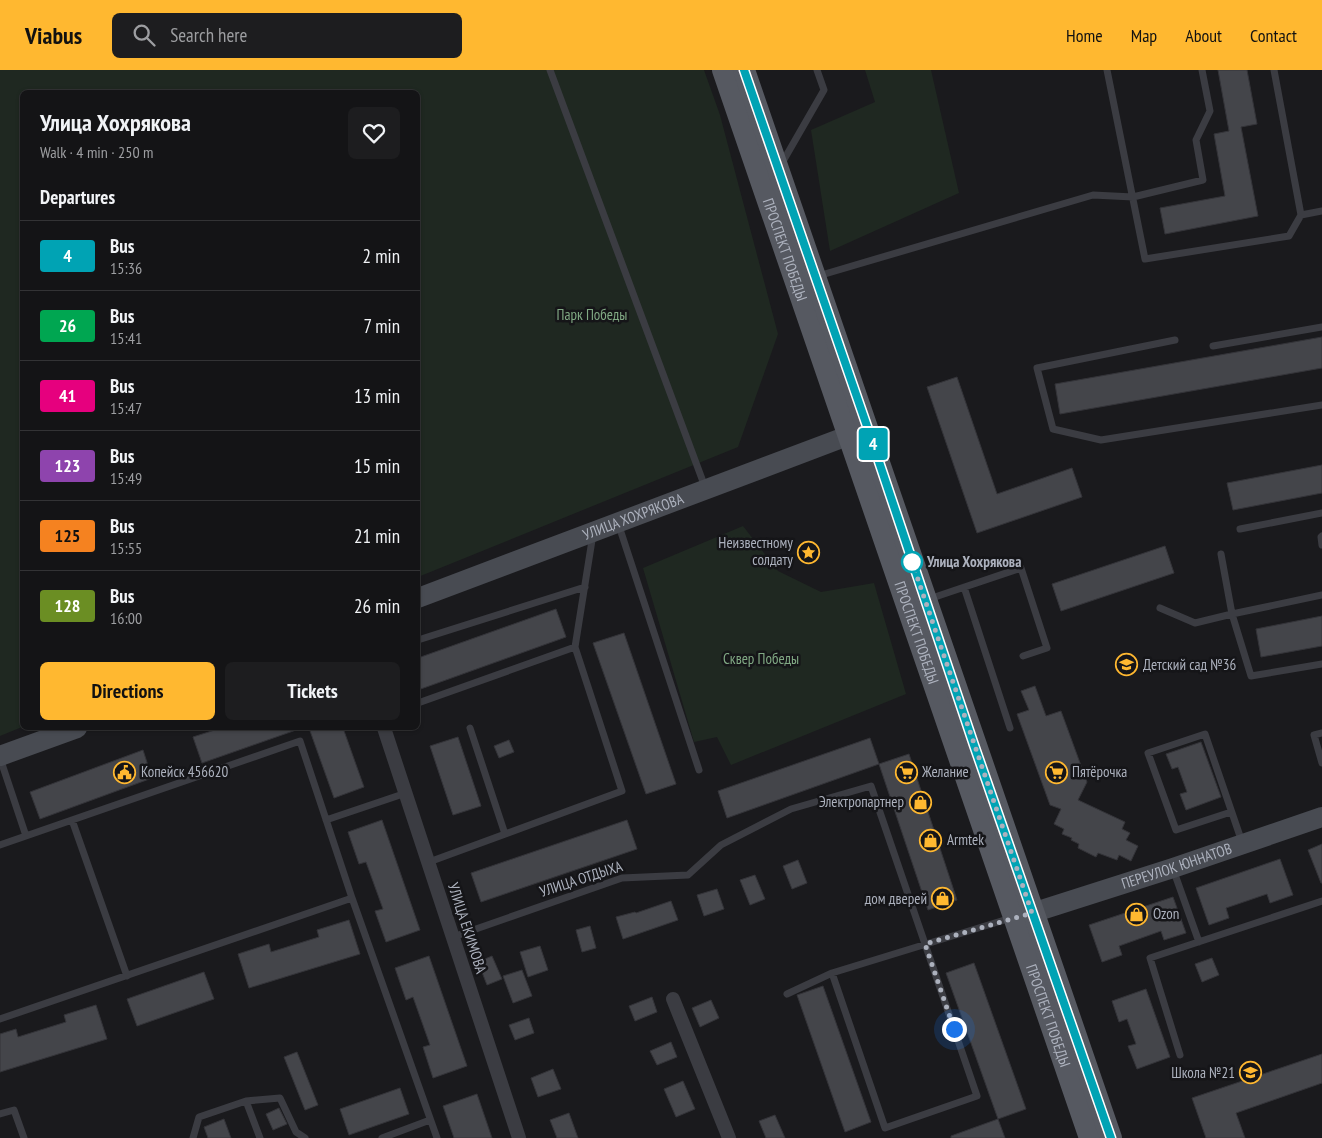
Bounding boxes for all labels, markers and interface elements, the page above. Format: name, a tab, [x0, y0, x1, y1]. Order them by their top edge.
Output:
search box	[112, 13, 462, 58]
text: Viabus	[25, 20, 82, 51]
icon: search	[130, 21, 158, 49]
text: Search here	[170, 23, 247, 47]
text: Home	[1066, 24, 1103, 47]
text: Map	[1131, 24, 1157, 47]
text: About	[1185, 24, 1222, 47]
text: Contact	[1250, 24, 1297, 47]
text: Улица Хохрякова	[40, 107, 191, 138]
button: heart	[348, 107, 400, 159]
text: Walk · 4 min · 250 m	[40, 142, 153, 162]
text: Departures	[40, 185, 115, 209]
street label: ПРОСПЕКТ ПОБЕДЫ	[759, 196, 812, 303]
text: Bus	[110, 234, 134, 258]
text: 4	[63, 244, 72, 267]
text: 2 min	[363, 244, 400, 268]
text: 15:36	[110, 258, 142, 278]
text: Bus	[110, 304, 134, 328]
park label: Парк Победы	[557, 305, 627, 324]
text: 26	[59, 314, 76, 337]
text: 7 min	[363, 314, 400, 338]
text: 15:41	[110, 328, 142, 348]
text: Bus	[110, 374, 134, 398]
text: 41	[59, 384, 76, 407]
text: 13 min	[354, 384, 400, 408]
text: 15:47	[110, 398, 142, 418]
line badge: 4	[857, 428, 889, 460]
text: 4	[869, 432, 877, 455]
text: Bus	[110, 444, 134, 468]
text: 123	[55, 454, 80, 477]
text: 15 min	[354, 454, 400, 478]
text: 15:49	[110, 468, 142, 488]
street label: УЛИЦА ХОХРЯКОВА	[580, 488, 687, 544]
text: Bus	[110, 514, 134, 538]
text: 125	[55, 524, 80, 547]
text: 21 min	[354, 524, 400, 548]
place label: Неизвестному солдату	[718, 533, 793, 569]
text: 15:55	[110, 538, 142, 558]
place icon: Неизвестному солдату	[797, 540, 821, 564]
marker: Улица Хохрякова	[901, 551, 923, 573]
place label: Улица Хохрякова	[926, 552, 1021, 571]
street label: ПРОСПЕКТ ПОБЕДЫ	[890, 579, 943, 686]
text: Bus	[110, 584, 134, 608]
text: 128	[55, 594, 80, 617]
text: 26 min	[354, 594, 400, 618]
text: 16:00	[110, 608, 142, 628]
park label: Сквер Победы	[723, 649, 799, 668]
school or university icon: Детский сад №36	[1115, 653, 1139, 677]
place label: Детский сад №36	[1143, 655, 1236, 674]
button: Directions	[40, 662, 215, 720]
button: Tickets	[225, 662, 400, 720]
public building icon: Копейск 456620	[113, 760, 137, 784]
supermarket icon: Желание	[894, 760, 918, 784]
supermarket icon: Пятёрочка	[1044, 760, 1068, 784]
place label: Копейск 456620	[141, 762, 228, 781]
place label: Желание	[921, 762, 969, 781]
place label: Пятёрочка	[1072, 762, 1127, 781]
shop icon: Электропартнер	[908, 790, 932, 814]
place label: Электропартнер	[819, 792, 904, 811]
shop icon: Armtek	[919, 828, 943, 852]
place label: Armtek	[947, 830, 984, 849]
street label: ПЕРЕУЛОК ЮННАТОВ	[1119, 839, 1234, 893]
street label: УЛИЦА ОТДЫХА	[537, 856, 626, 901]
street label: УЛИЦА ЕКИМОВА	[444, 880, 491, 976]
shop icon: дом дверей	[931, 887, 955, 911]
place label: дом дверей	[865, 889, 927, 908]
shop icon: Ozon	[1125, 902, 1149, 926]
place label: Ozon	[1153, 904, 1179, 923]
street label: ПРОСПЕКТ ПОБЕДЫ	[1022, 962, 1075, 1069]
your location	[942, 1017, 967, 1042]
school or university icon: Школа №21	[1239, 1061, 1263, 1085]
place label: Школа №21	[1171, 1063, 1235, 1082]

